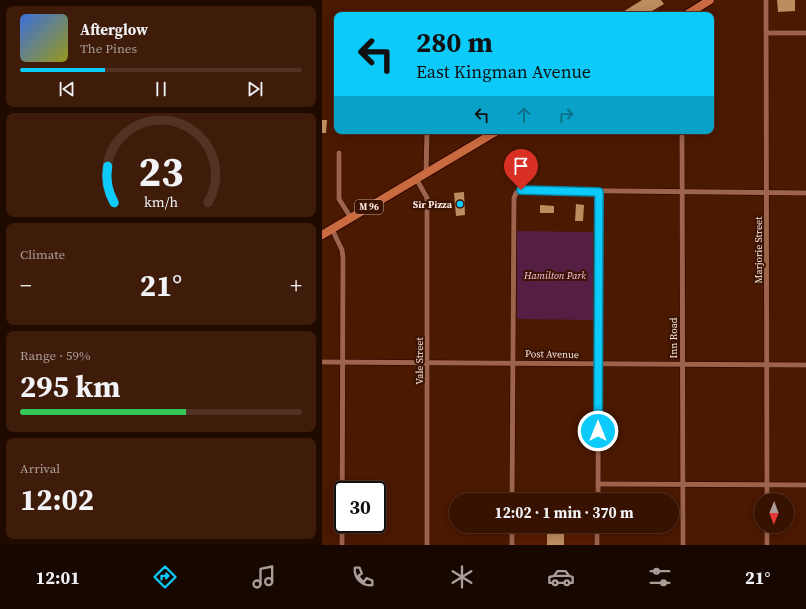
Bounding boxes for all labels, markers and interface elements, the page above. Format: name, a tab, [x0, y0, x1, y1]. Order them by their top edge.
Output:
text: Afterglow	[80, 19, 148, 40]
text: 280 m	[416, 23, 493, 61]
icon: left	[350, 28, 402, 80]
text: The Pines	[80, 40, 137, 57]
text: East Kingman Avenue	[416, 59, 591, 84]
icon: previous	[56, 78, 78, 100]
icon: pause	[150, 78, 172, 100]
icon: next	[244, 78, 266, 100]
icon: left	[471, 104, 493, 126]
icon: ahead	[513, 104, 535, 126]
icon: right	[555, 104, 577, 126]
text: 23	[138, 143, 184, 200]
pin	[504, 149, 538, 190]
icon: arrive	[510, 155, 532, 177]
text: km/h	[144, 192, 178, 212]
place label: Sir Pizza	[413, 198, 453, 211]
marker: Sir Pizza	[455, 199, 465, 209]
road number: M 96	[355, 200, 383, 214]
street label: Marjorie Street	[752, 216, 765, 283]
text: Climate	[20, 246, 65, 263]
text: 21°	[140, 265, 182, 306]
park label: Hamilton Park	[523, 269, 586, 282]
text: −	[20, 270, 32, 300]
text: +	[290, 270, 302, 300]
street label: Inn Road	[667, 317, 680, 358]
street label: Vale Street	[413, 337, 426, 385]
text: Range · 59%	[20, 347, 91, 364]
street label: Post Avenue	[525, 347, 579, 361]
text: 295 km	[20, 366, 120, 407]
position arrow	[577, 410, 619, 452]
text: Arrival	[20, 460, 60, 477]
text: 12:02	[20, 479, 94, 520]
speed limit sign: 30	[334, 481, 386, 533]
north arrow	[754, 493, 794, 533]
map controls	[754, 493, 794, 533]
text: 12:02 · 1 min · 370 m	[495, 502, 634, 523]
icon: directions	[151, 563, 179, 591]
icon: music	[250, 563, 278, 591]
icon: phone	[349, 563, 377, 591]
icon: climate	[448, 563, 476, 591]
icon: car	[547, 563, 575, 591]
icon: filters	[646, 563, 674, 591]
text: 12:01	[36, 565, 80, 590]
text: 21°	[745, 565, 770, 590]

